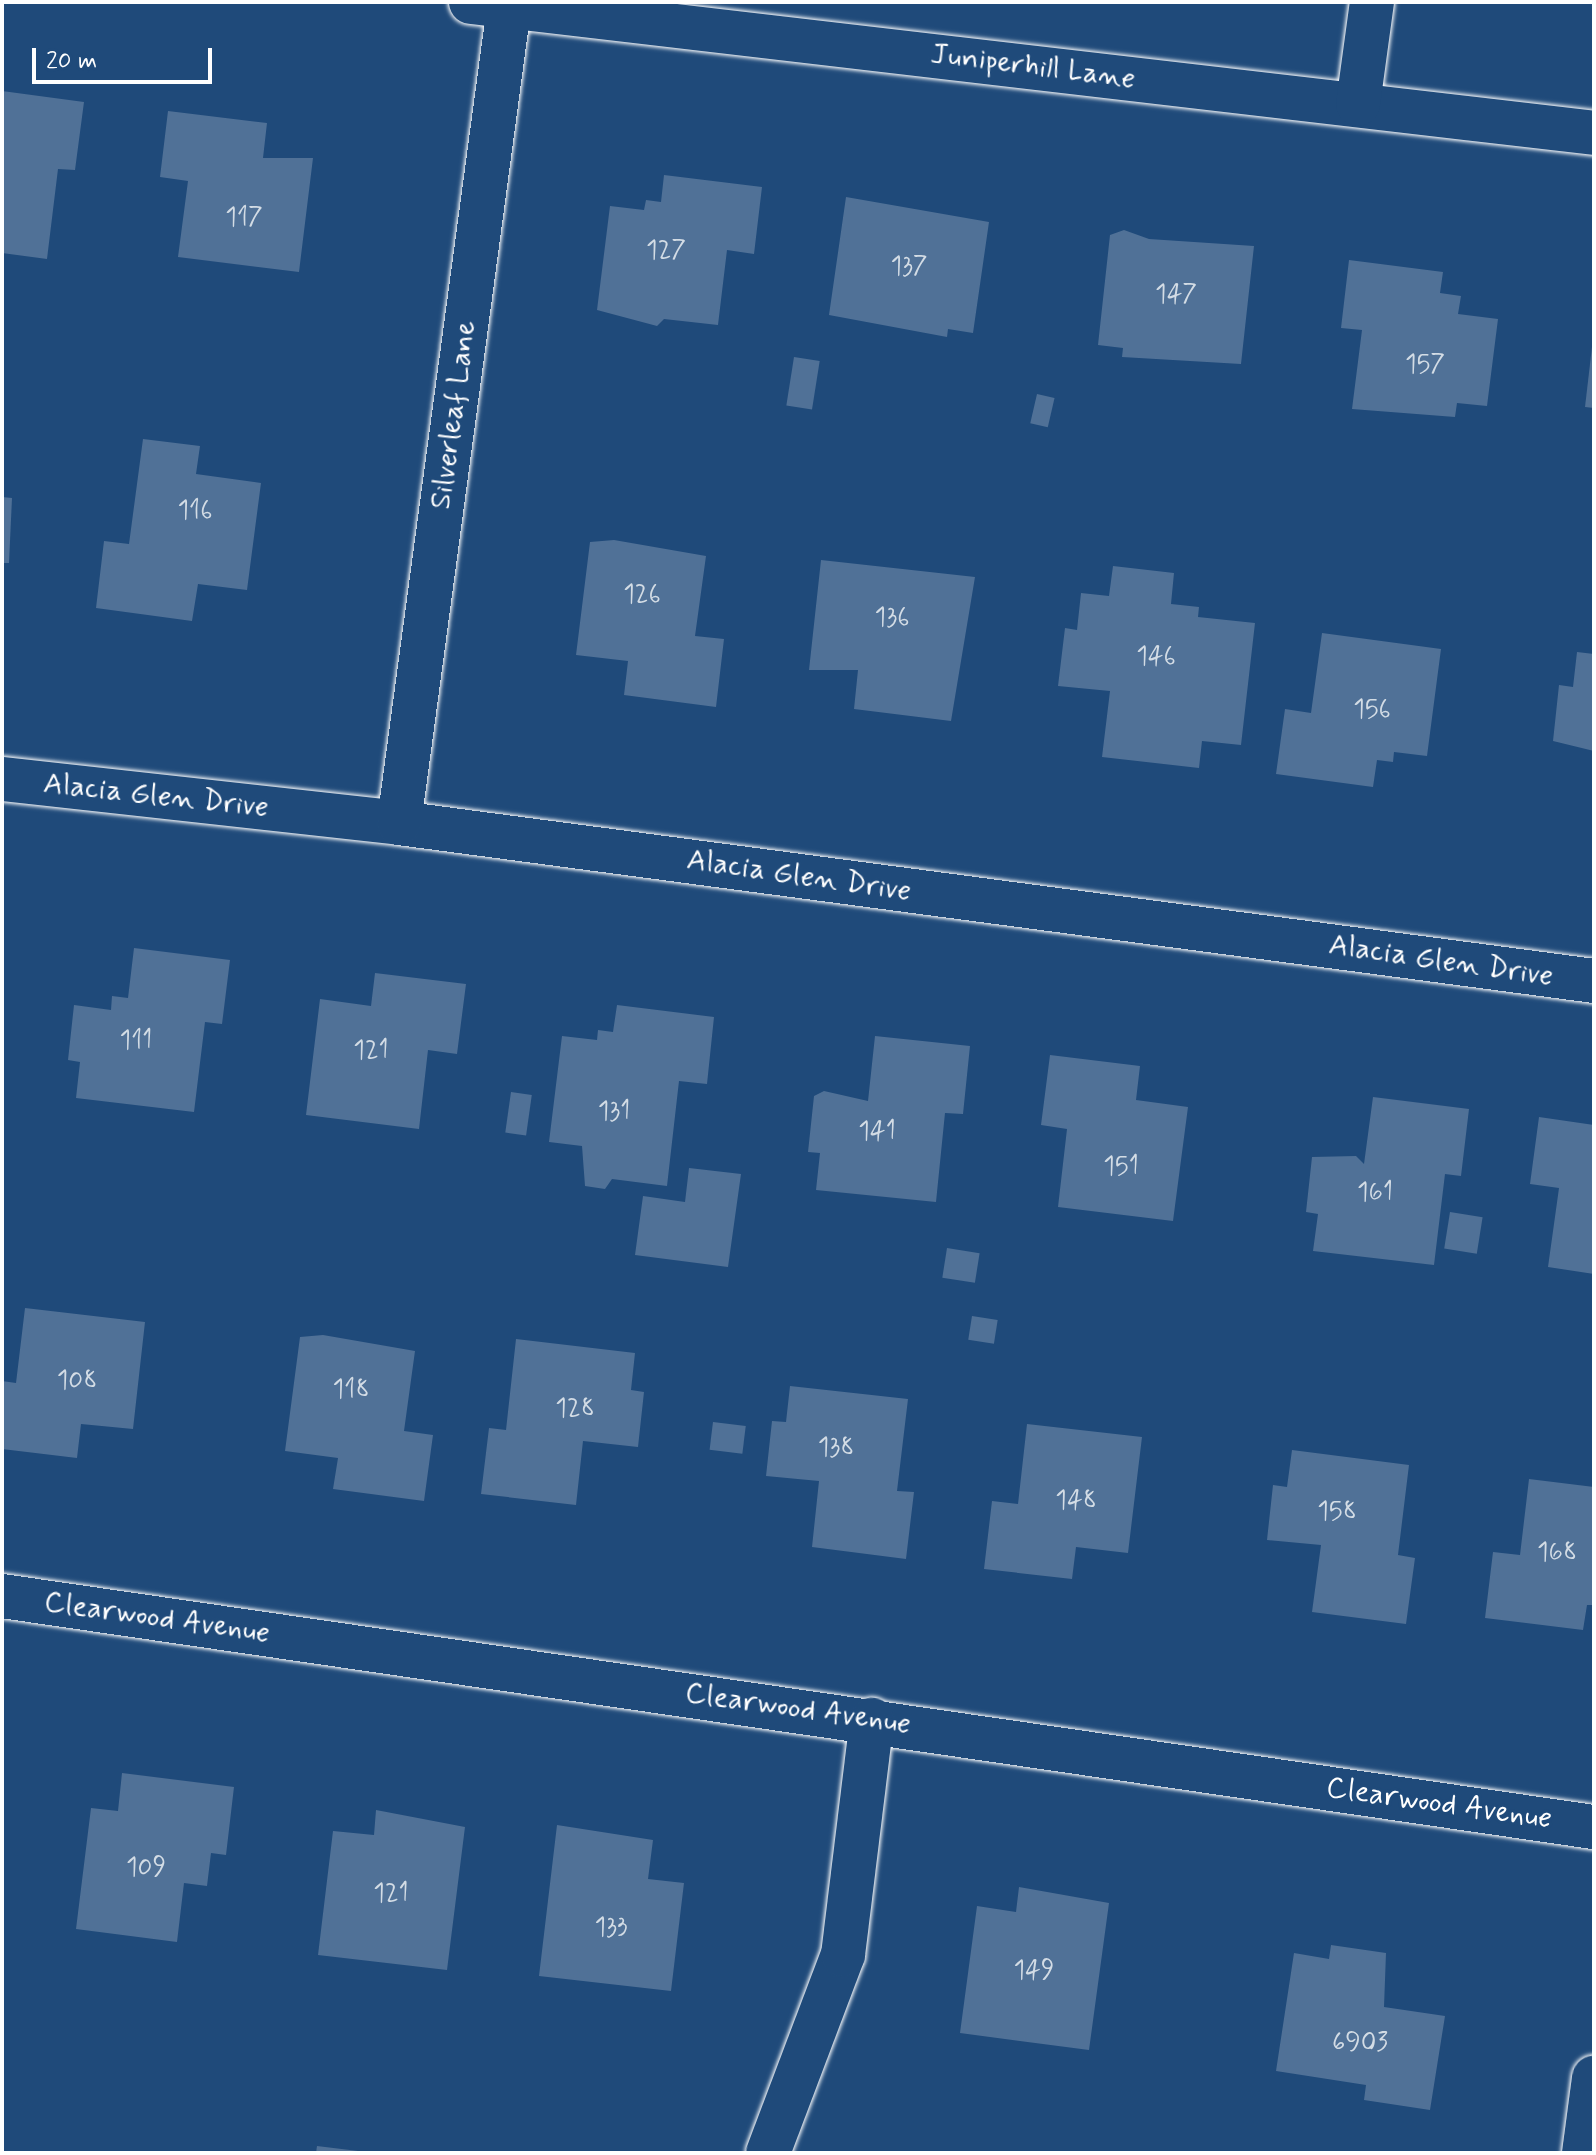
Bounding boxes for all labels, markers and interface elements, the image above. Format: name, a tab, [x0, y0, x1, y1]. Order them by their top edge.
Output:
scale bar	[36, 32, 216, 82]
street label: Juniperhill Lane	[930, 37, 1136, 97]
text: 20 m	[46, 46, 97, 77]
house number: 117	[225, 203, 263, 235]
house number: 127	[646, 236, 686, 268]
house number: 137	[890, 252, 928, 284]
house number: 147	[1155, 280, 1197, 312]
street label: Silverleaf Lane	[423, 318, 485, 512]
house number: 157	[1405, 350, 1445, 382]
house number: 116	[177, 496, 213, 528]
house number: 126	[623, 580, 661, 612]
house number: 136	[875, 603, 909, 635]
house number: 146	[1136, 642, 1176, 674]
house number: 156	[1353, 695, 1391, 727]
street label: Alacia Glen Drive	[41, 766, 271, 826]
street label: Alacia Glen Drive	[684, 842, 914, 910]
street label: Alacia Glen Drive	[1326, 927, 1556, 995]
house number: 111	[120, 1026, 152, 1058]
house number: 121	[353, 1036, 389, 1068]
house number: 131	[598, 1097, 630, 1129]
house number: 141	[858, 1117, 896, 1149]
house number: 151	[1103, 1152, 1139, 1184]
house number: 161	[1357, 1178, 1393, 1210]
house number: 108	[57, 1366, 97, 1398]
house number: 118	[333, 1375, 369, 1407]
house number: 128	[555, 1394, 595, 1426]
house number: 138	[818, 1433, 854, 1465]
house number: 148	[1055, 1486, 1097, 1518]
house number: 158	[1317, 1497, 1357, 1529]
house number: 168	[1537, 1538, 1577, 1570]
street label: Clearwood Avenue	[39, 1584, 275, 1652]
street label: Clearwood Avenue	[680, 1675, 916, 1743]
street label: Clearwood Avenue	[1321, 1770, 1557, 1838]
house number: 109	[126, 1853, 166, 1885]
house number: 121	[373, 1879, 409, 1911]
house number: 133	[594, 1913, 628, 1945]
house number: 149	[1013, 1956, 1055, 1988]
house number: 6903	[1332, 2028, 1388, 2060]

